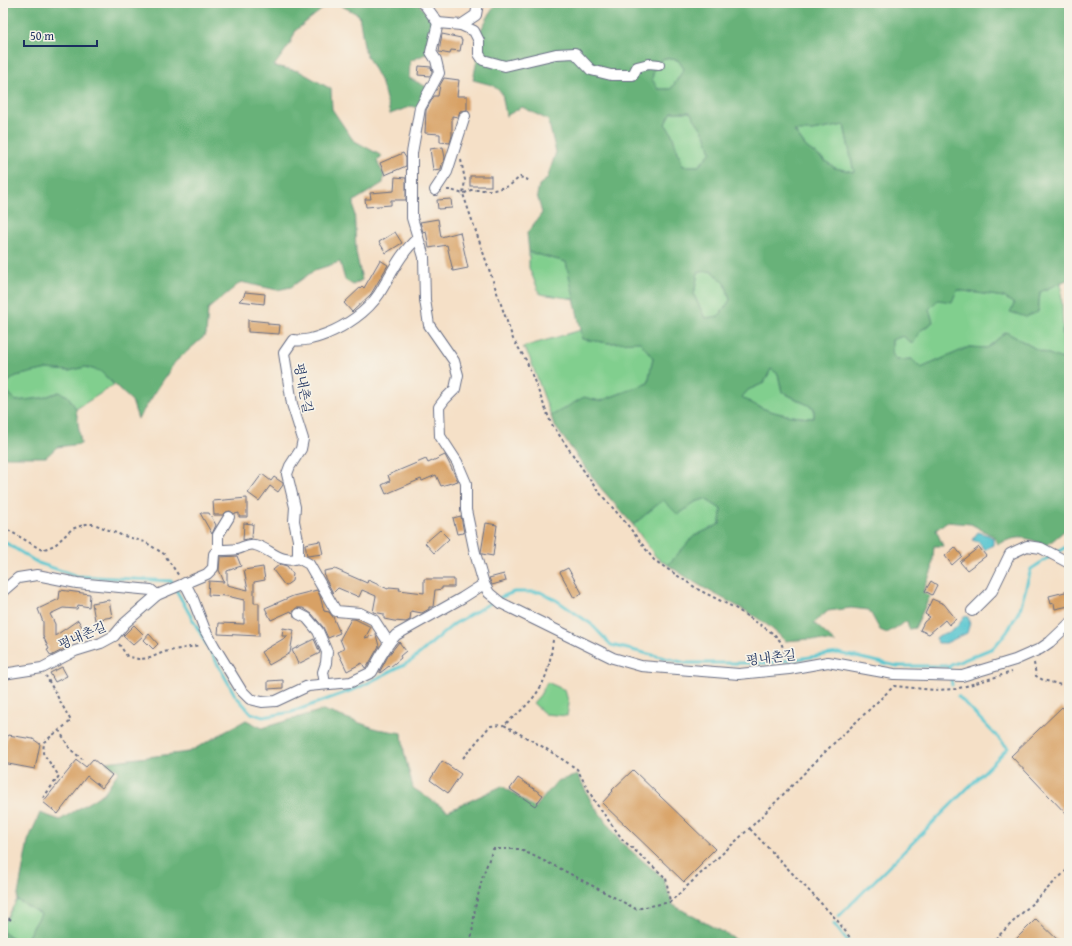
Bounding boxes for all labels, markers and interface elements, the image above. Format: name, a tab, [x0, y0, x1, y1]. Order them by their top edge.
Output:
scale bar	[24, 22, 97, 48]
text: 50 m	[30, 27, 54, 44]
street label: 평내촌길	[289, 362, 318, 415]
street label: 평내촌길	[55, 617, 109, 654]
street label: 평내촌길	[745, 645, 797, 670]

